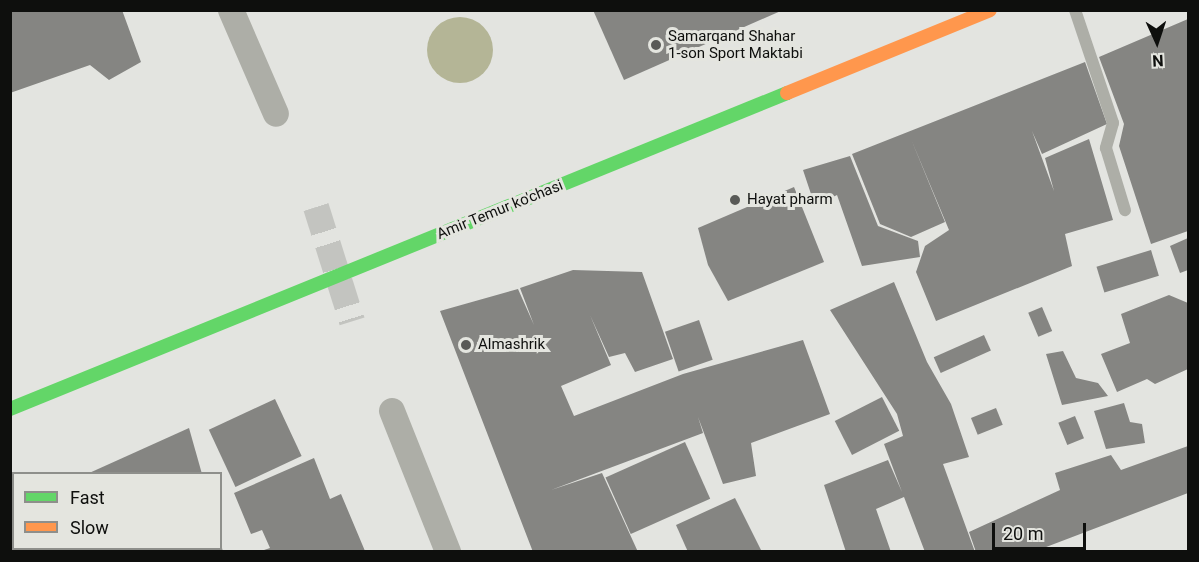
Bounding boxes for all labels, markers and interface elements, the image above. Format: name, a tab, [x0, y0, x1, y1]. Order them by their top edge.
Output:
north arrow	[1127, 12, 1187, 72]
place label: Samarqand Shahar 1-son Sport Maktabi	[668, 27, 803, 62]
marker: Samarqand Shahar 1-son Sport Maktabi	[649, 38, 663, 52]
text: N	[1152, 51, 1164, 70]
street label: Amir Temur ko'chasi	[434, 176, 566, 244]
place label: Hayat pharm	[747, 191, 833, 209]
marker: Hayat pharm	[728, 193, 742, 207]
place label: Almashrik	[478, 336, 545, 354]
marker: Almashrik	[459, 338, 473, 352]
legend	[12, 472, 222, 550]
text: Fast	[70, 487, 105, 508]
scale bar	[995, 511, 1090, 549]
text: Slow	[70, 517, 109, 538]
text: 20 m	[1003, 523, 1043, 544]

